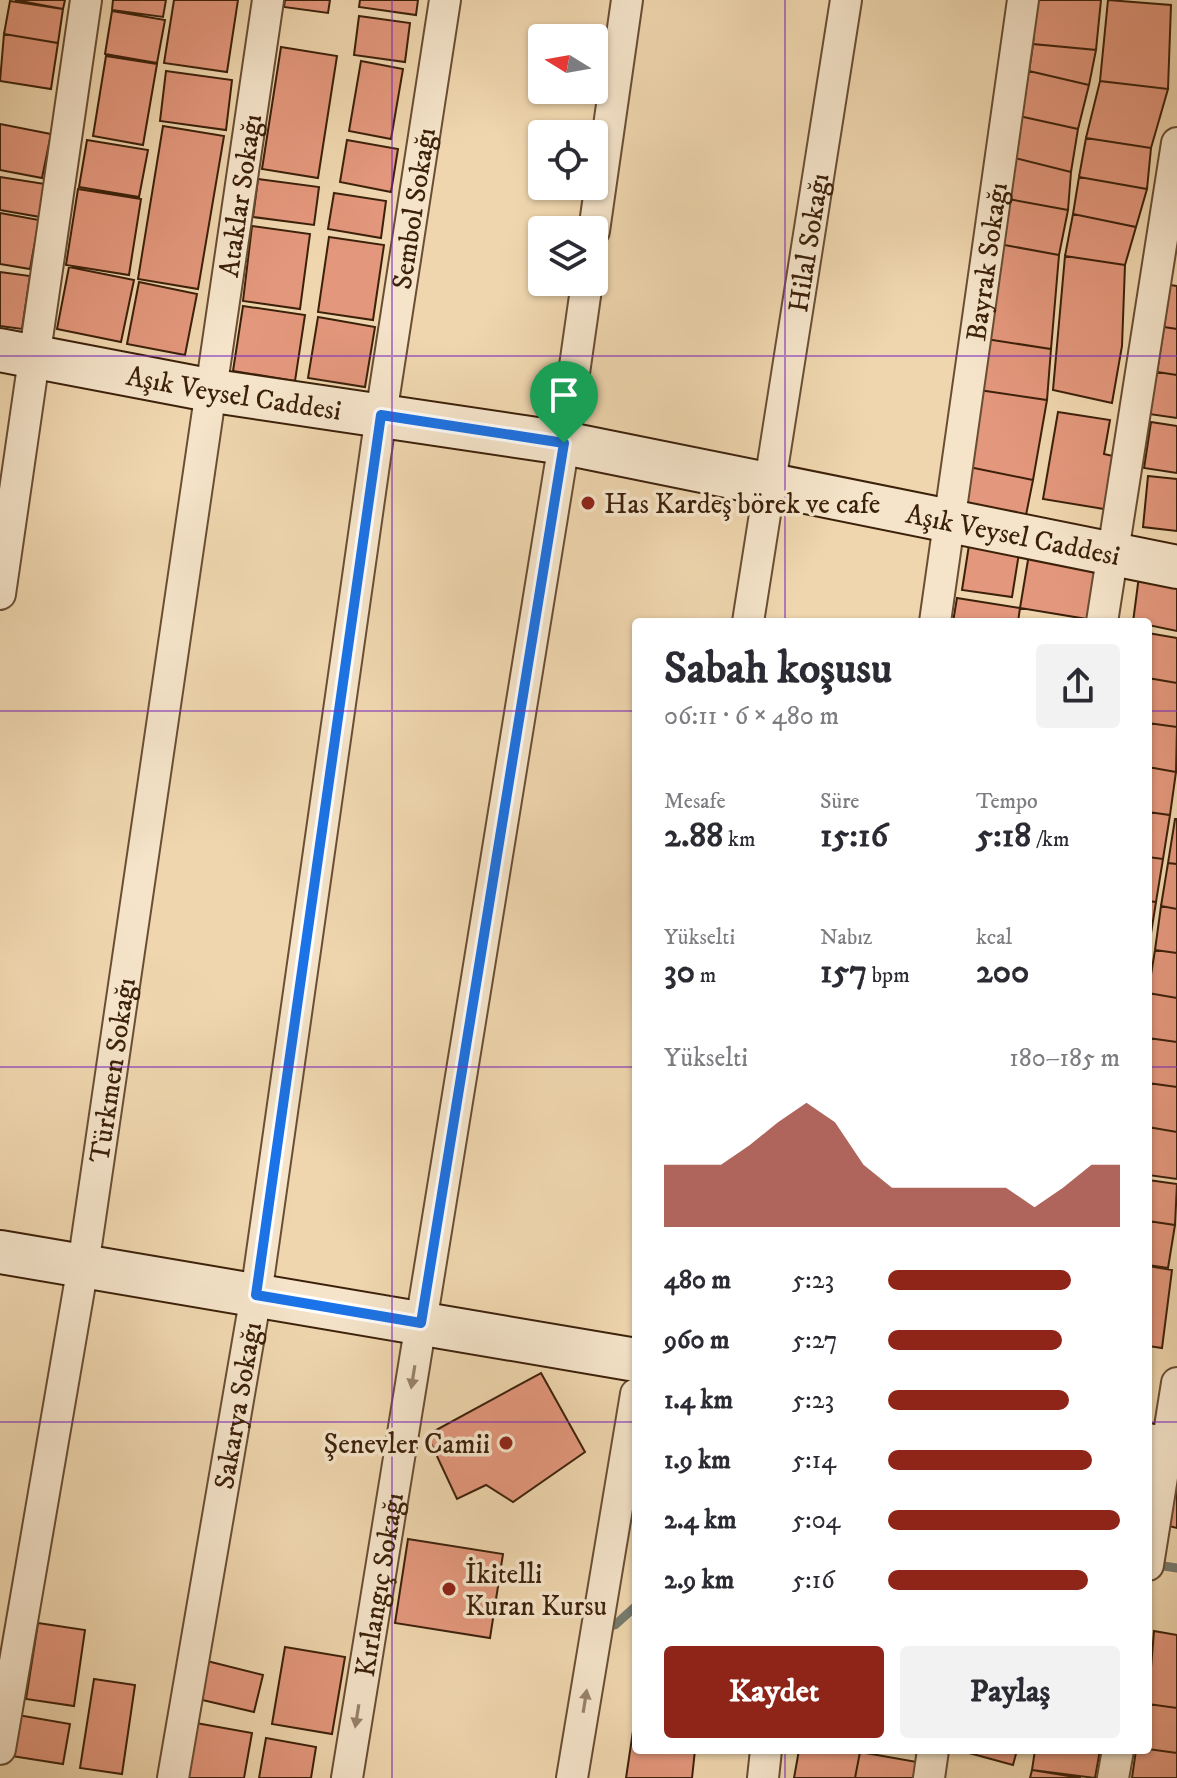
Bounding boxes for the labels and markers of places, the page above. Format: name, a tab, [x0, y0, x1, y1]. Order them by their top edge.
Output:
pin	[530, 361, 598, 443]
place label: Has Kardeş börek ve cafe	[604, 487, 880, 522]
marker: Has Kardeş börek ve cafe	[579, 494, 597, 512]
place label: Şenevler Camii	[323, 1427, 490, 1462]
marker: Şenevler Camii	[497, 1434, 515, 1452]
place label: İkitelli Kuran Kursu	[465, 1557, 607, 1624]
marker: İkitelli Kuran Kursu	[440, 1580, 458, 1598]

